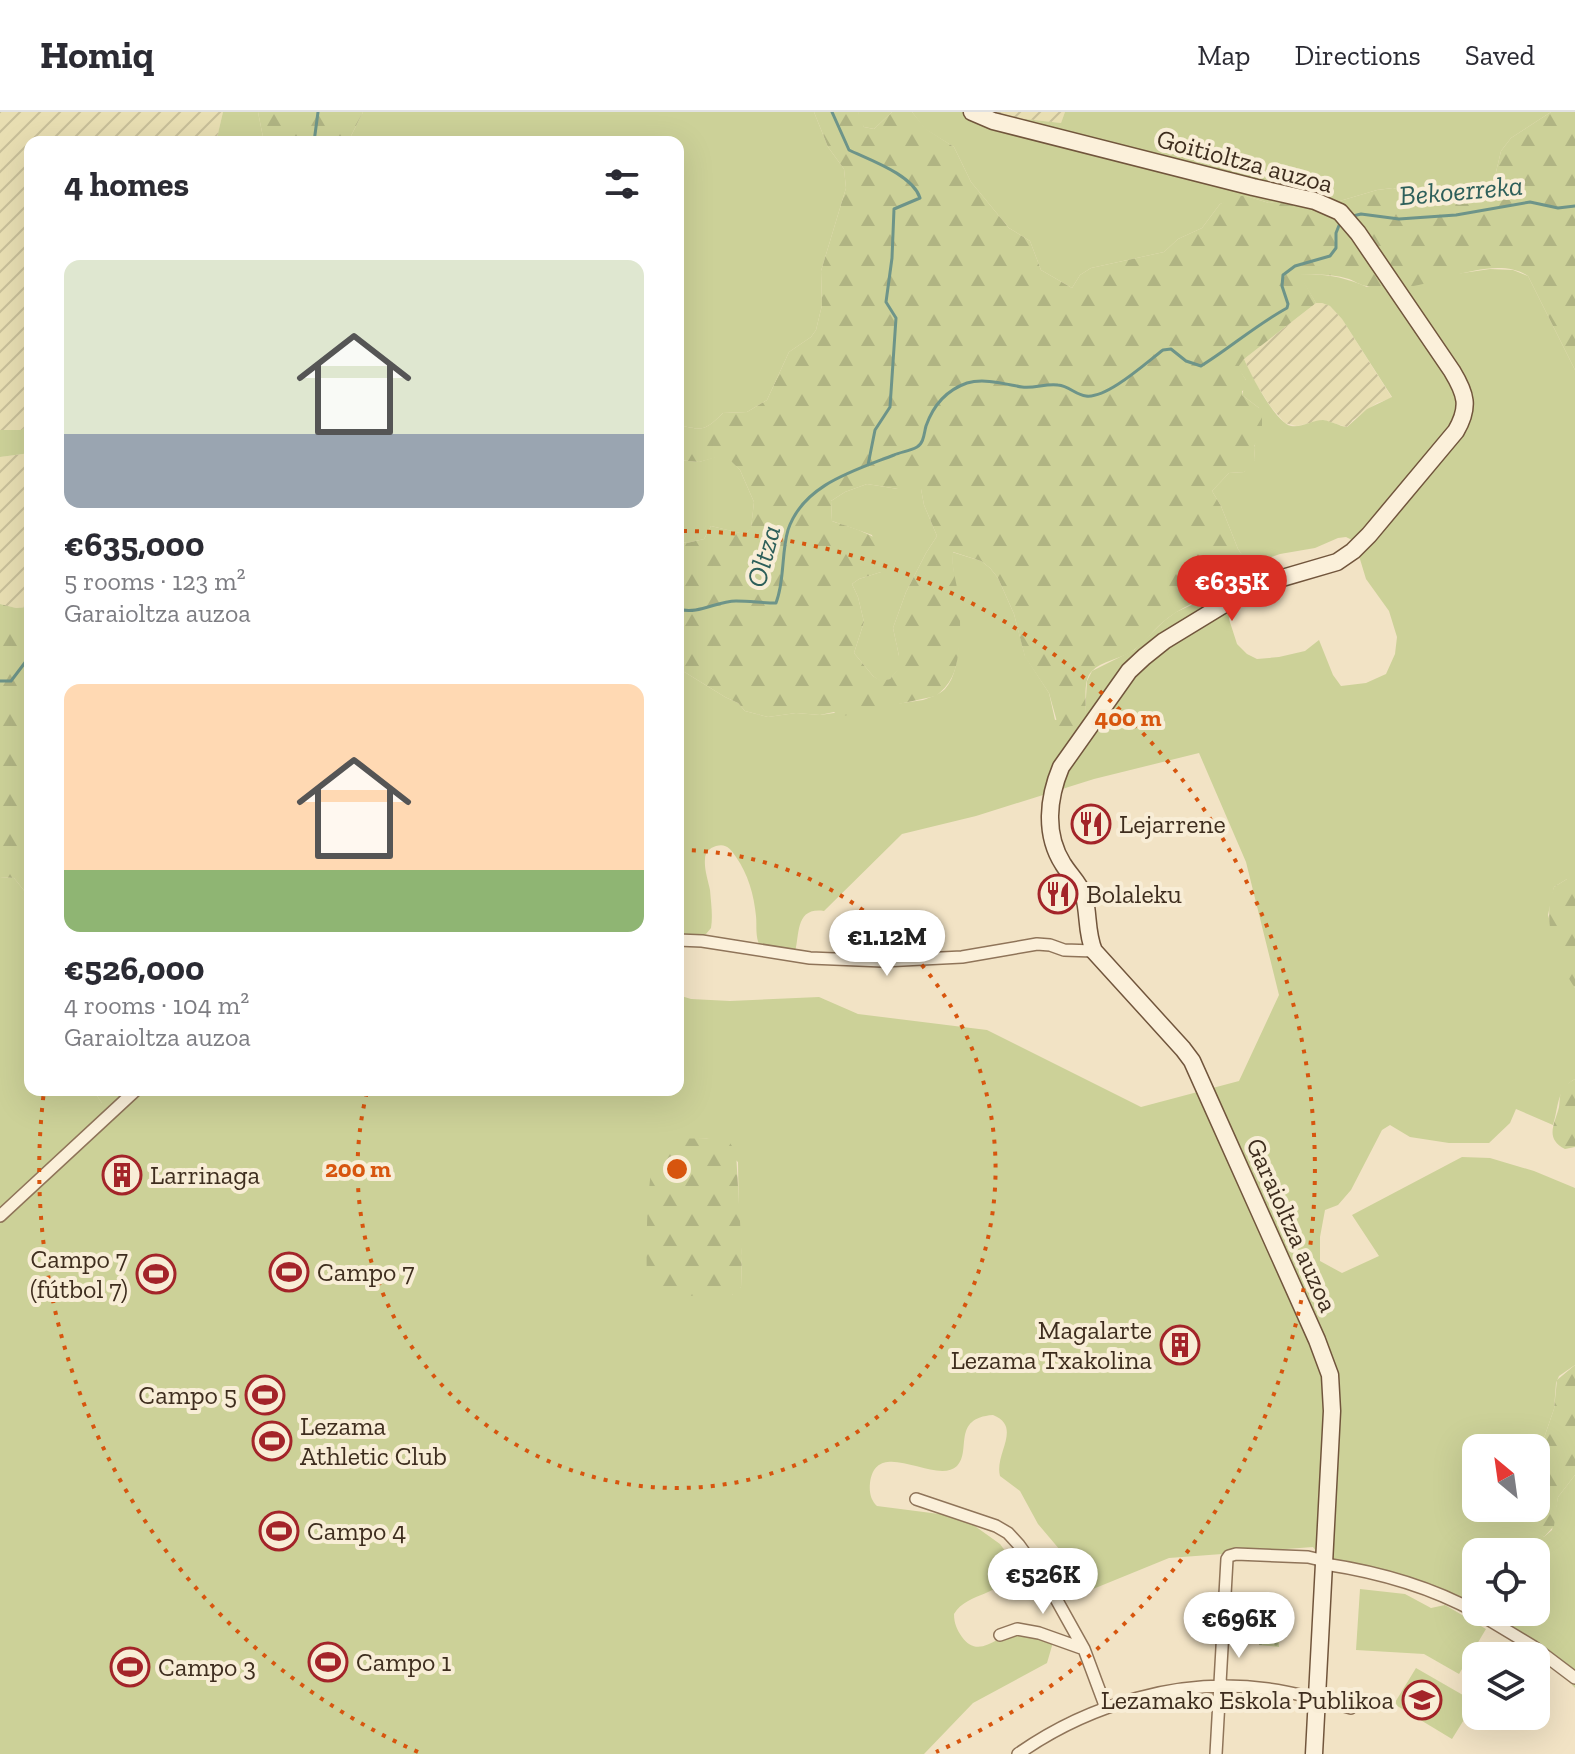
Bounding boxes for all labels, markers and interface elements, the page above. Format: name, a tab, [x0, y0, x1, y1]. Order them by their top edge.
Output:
text: Homiq	[40, 32, 154, 78]
text: Map	[1197, 39, 1250, 72]
text: Directions	[1294, 39, 1421, 72]
text: Saved	[1465, 39, 1535, 72]
street label: Goitioltza auzoa	[1153, 122, 1337, 200]
icon: filters	[600, 162, 644, 206]
text: 4 homes	[64, 164, 189, 205]
water label: Bekoerreka	[1398, 169, 1524, 212]
icon: home	[282, 312, 426, 456]
water label: Oltza	[739, 522, 788, 591]
text: €635,000	[64, 524, 205, 565]
pin: €635K	[1176, 555, 1288, 623]
text: 5 rooms · 123 m²	[64, 565, 246, 597]
text: €635K	[1195, 565, 1269, 597]
text: Garaioltza auzoa	[64, 597, 251, 629]
text: 400 m	[1095, 703, 1161, 732]
icon: home	[282, 736, 426, 880]
restaurant icon: Lejarrene	[1070, 803, 1112, 845]
place label: Lejarrene	[1119, 808, 1226, 840]
restaurant icon: Bolaleku	[1037, 873, 1079, 915]
place label: Bolaleku	[1086, 878, 1182, 910]
pin: €1.12M	[822, 910, 952, 978]
text: €1.12M	[847, 920, 927, 952]
text: €526,000	[64, 948, 205, 989]
text: 4 rooms · 104 m²	[64, 989, 249, 1021]
text: Garaioltza auzoa	[64, 1021, 251, 1053]
street label: Garaioltza auzoa	[1239, 1133, 1345, 1317]
building icon: Larrinaga	[101, 1154, 143, 1196]
text: 200 m	[325, 1154, 391, 1183]
centre of rings	[663, 1155, 691, 1183]
place label: Larrinaga	[150, 1159, 261, 1191]
place label: Campo 7 (fútbol 7)	[30, 1243, 128, 1305]
sports icon: Campo 7	[268, 1251, 310, 1293]
sports icon: Campo 7 (fútbol 7)	[135, 1253, 177, 1295]
place label: Campo 7	[317, 1256, 415, 1288]
place label: Magalarte Lezama Txakolina	[951, 1314, 1152, 1376]
building icon: Magalarte Lezama Txakolina	[1159, 1324, 1201, 1366]
sports icon: Campo 5	[244, 1374, 286, 1416]
place label: Campo 5	[138, 1379, 237, 1411]
place label: Lezama Athletic Club	[300, 1410, 447, 1472]
sports icon: Lezama Athletic Club	[251, 1420, 293, 1462]
north arrow	[1462, 1434, 1550, 1522]
map controls	[1462, 1434, 1550, 1730]
sports icon: Campo 4	[258, 1510, 300, 1552]
place label: Campo 4	[307, 1515, 406, 1547]
button: locate	[1462, 1538, 1550, 1626]
pin: €526K	[987, 1548, 1099, 1616]
text: €526K	[1006, 1558, 1080, 1590]
pin: €696K	[1183, 1592, 1295, 1660]
text: €696K	[1202, 1602, 1276, 1634]
sports icon: Campo 1	[307, 1641, 349, 1683]
button: layers	[1462, 1642, 1550, 1730]
sports icon: Campo 3	[109, 1646, 151, 1688]
place label: Campo 1	[356, 1646, 451, 1678]
place label: Campo 3	[158, 1651, 256, 1683]
school or university icon: Lezamako Eskola Publikoa	[1401, 1679, 1443, 1721]
place label: Lezamako Eskola Publikoa	[1101, 1684, 1394, 1716]

